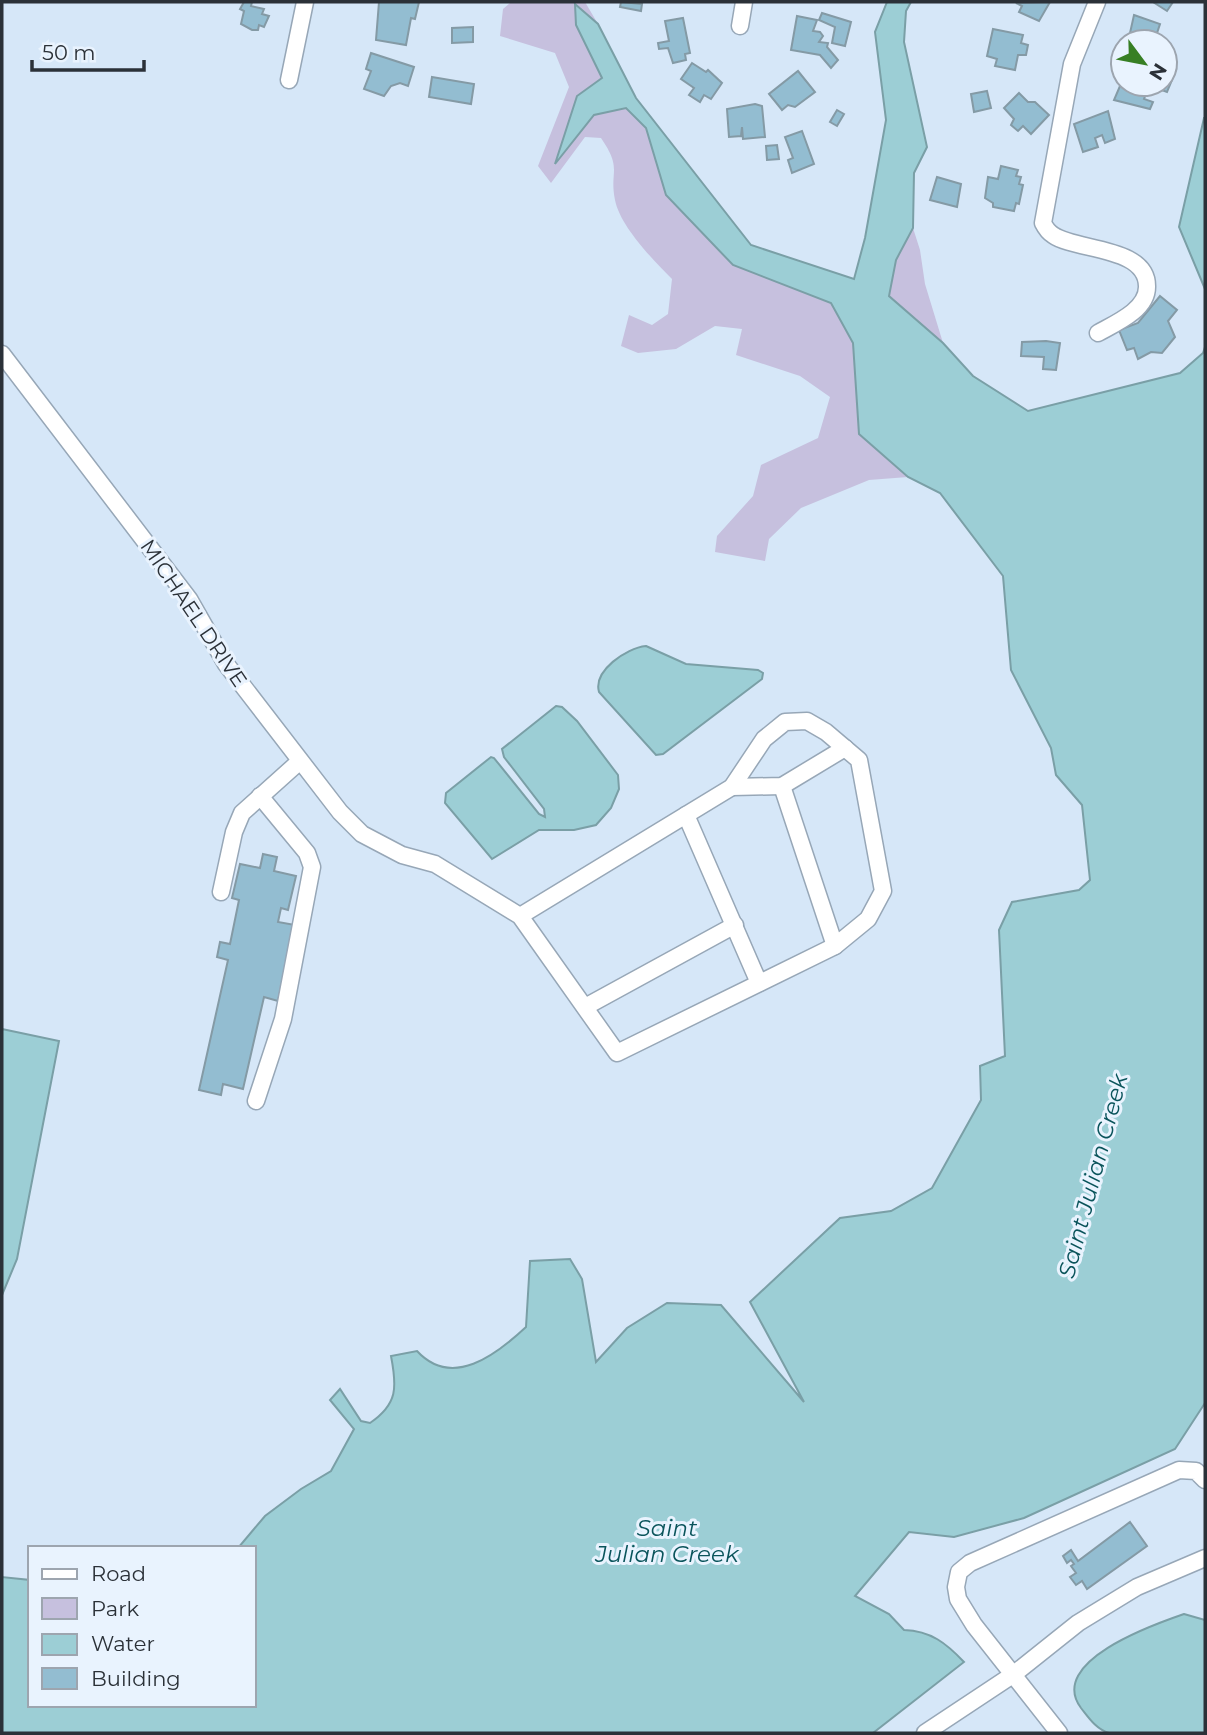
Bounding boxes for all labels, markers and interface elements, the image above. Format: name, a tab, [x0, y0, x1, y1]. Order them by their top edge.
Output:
scale bar	[32, 28, 144, 72]
north arrow	[1109, 28, 1179, 98]
text: 50 m	[42, 40, 96, 65]
text: N	[1144, 59, 1172, 84]
street label: MICHAEL DRIVE	[135, 535, 253, 691]
water label: Saint Julian Creek	[1052, 1070, 1134, 1281]
water label: Saint Julian Creek	[594, 1514, 740, 1568]
legend	[28, 1546, 256, 1707]
text: Road	[91, 1561, 146, 1586]
text: Park	[91, 1596, 139, 1621]
text: Water	[91, 1631, 155, 1656]
text: Building	[91, 1666, 181, 1691]

